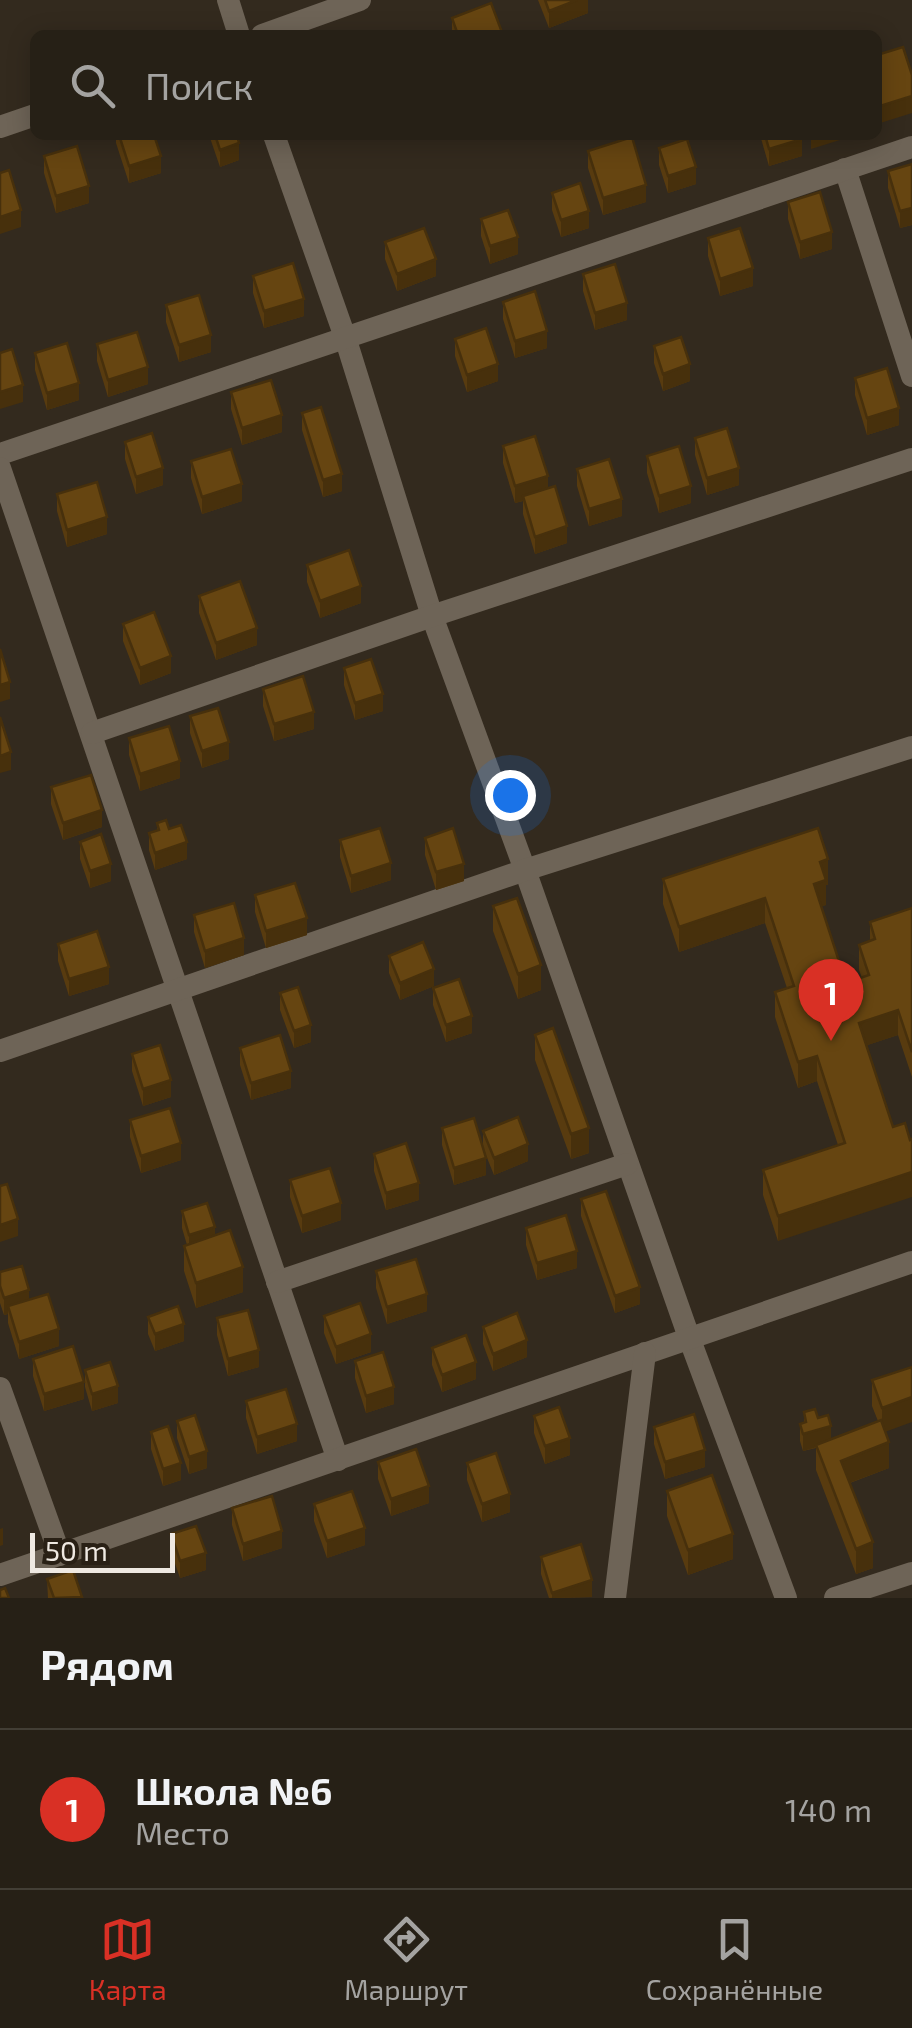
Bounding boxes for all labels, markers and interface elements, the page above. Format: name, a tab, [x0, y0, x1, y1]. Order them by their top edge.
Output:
search box	[30, 30, 882, 140]
icon: search	[65, 58, 120, 113]
text: Поиск	[145, 62, 254, 108]
your location	[485, 770, 536, 821]
pin: 1	[798, 958, 864, 1041]
scale bar	[30, 1528, 175, 1572]
text: 50 m	[45, 1533, 108, 1567]
text: Рядом	[40, 1638, 174, 1688]
text: Школа №6	[135, 1767, 333, 1813]
text: 1	[66, 1790, 79, 1828]
text: 140 m	[785, 1790, 872, 1828]
text: Место	[135, 1813, 230, 1851]
tab: Карта	[89, 1912, 167, 2006]
tab: Маршрут	[344, 1912, 468, 2006]
tab: Сохранённые	[646, 1912, 823, 2006]

